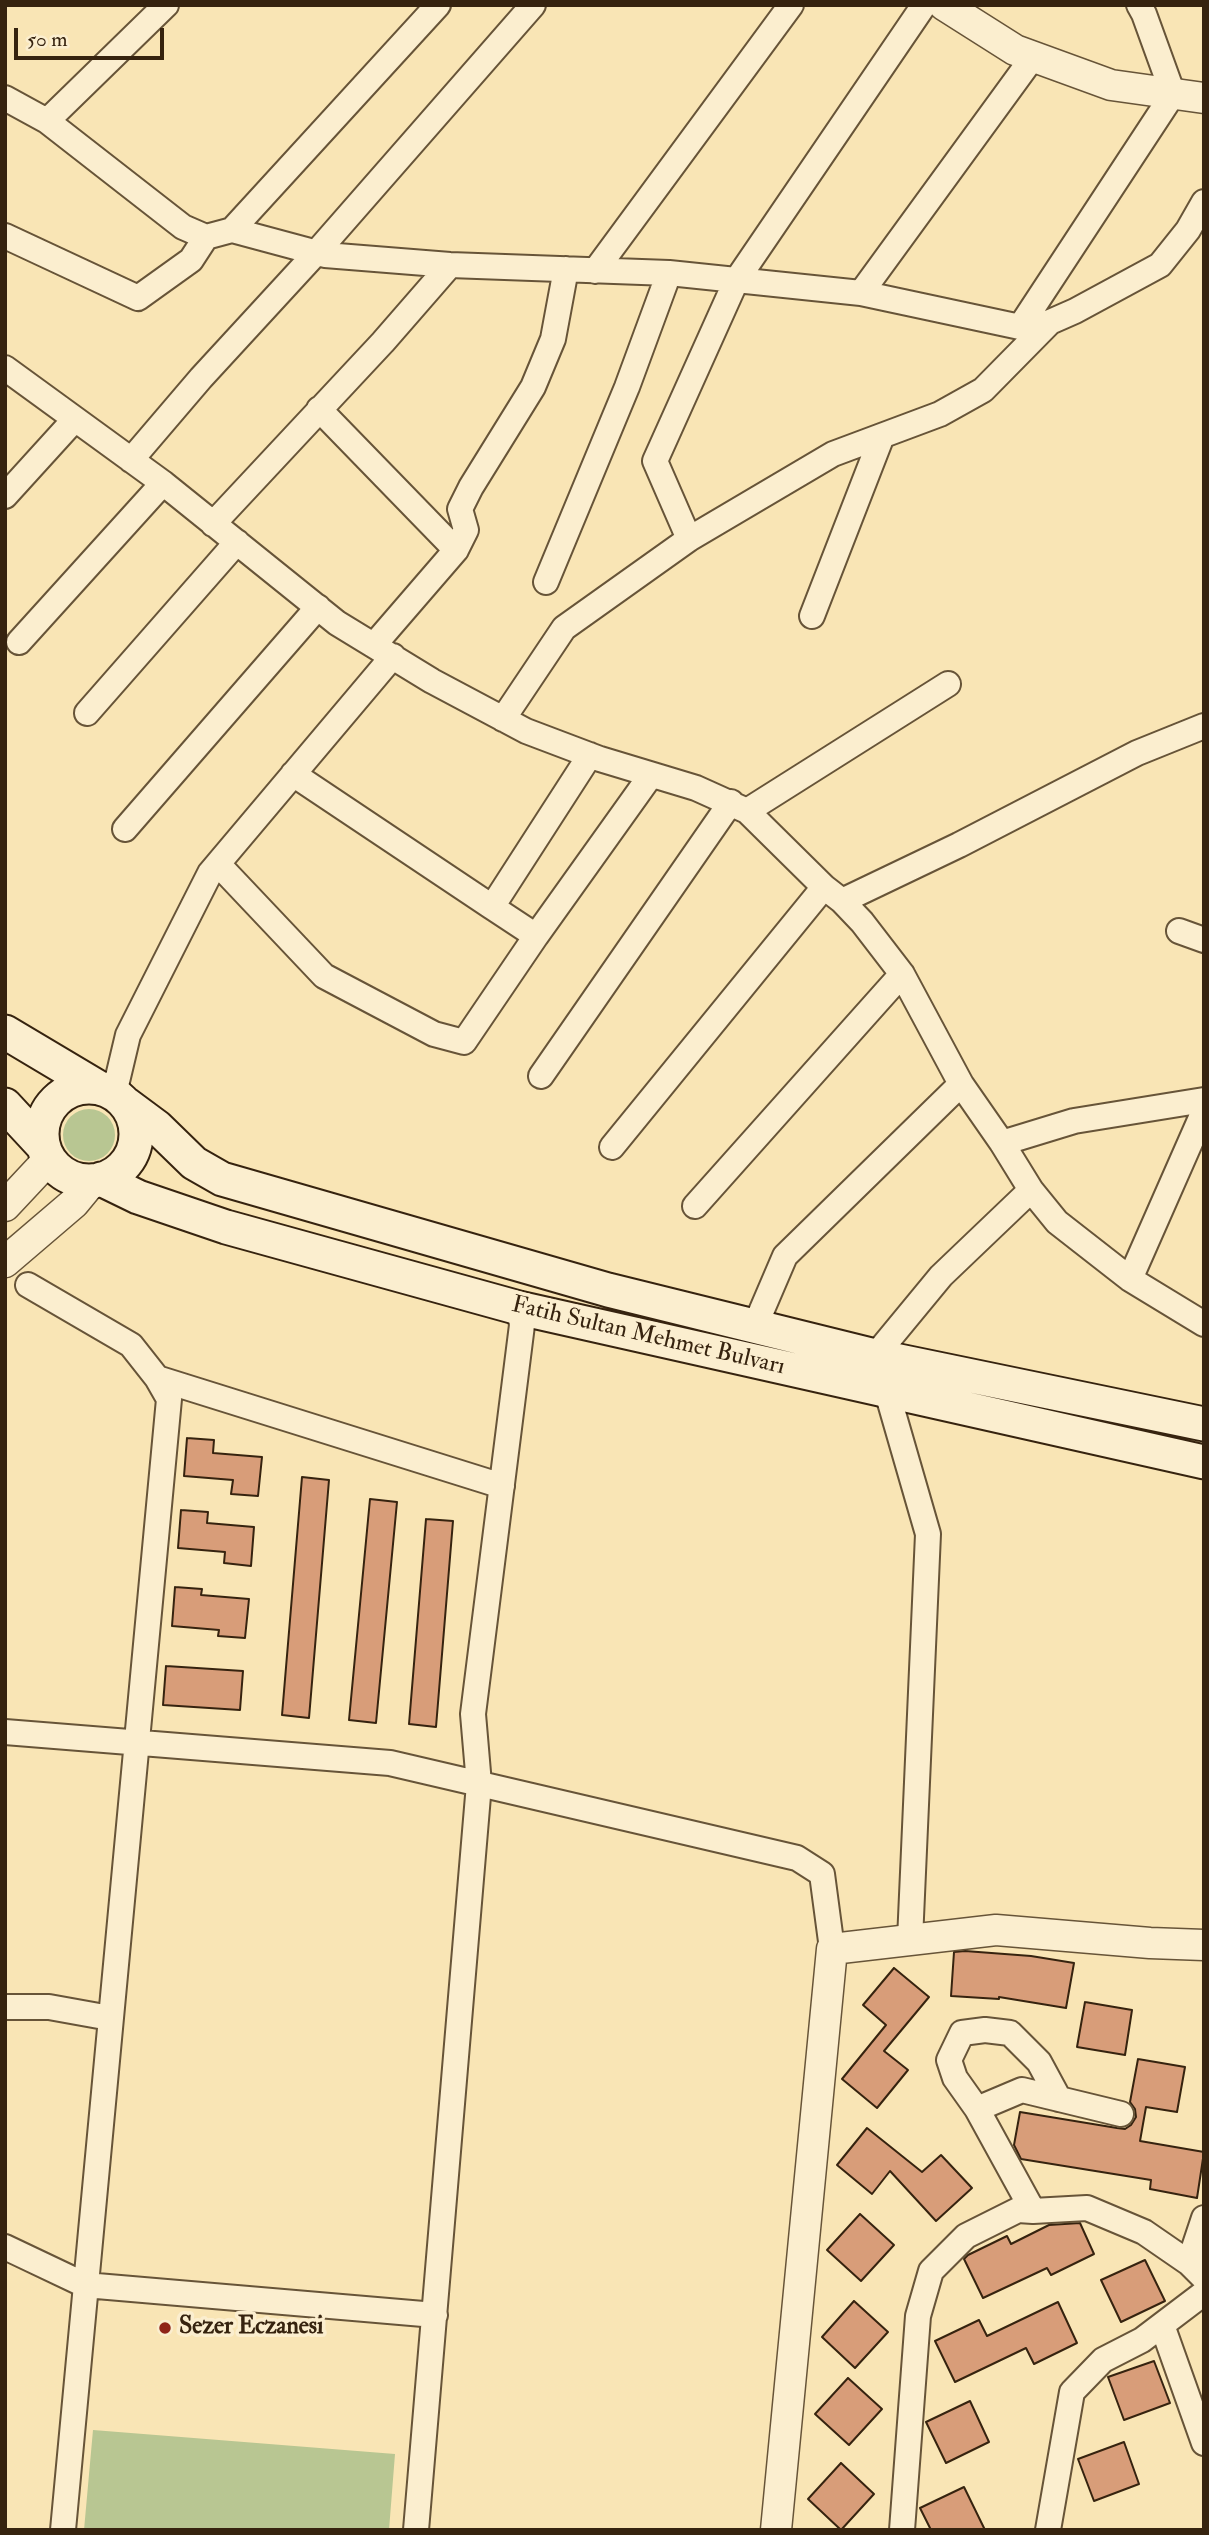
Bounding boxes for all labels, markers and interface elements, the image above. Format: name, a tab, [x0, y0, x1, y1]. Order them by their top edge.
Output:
scale bar	[18, 14, 168, 58]
text: 50 m	[27, 26, 68, 53]
street label: Fatih Sultan Mehmet Bulvarı	[509, 1292, 787, 1382]
place label: Sezer Eczanesi	[179, 2314, 323, 2342]
marker: Sezer Eczanesi	[157, 2320, 173, 2336]

